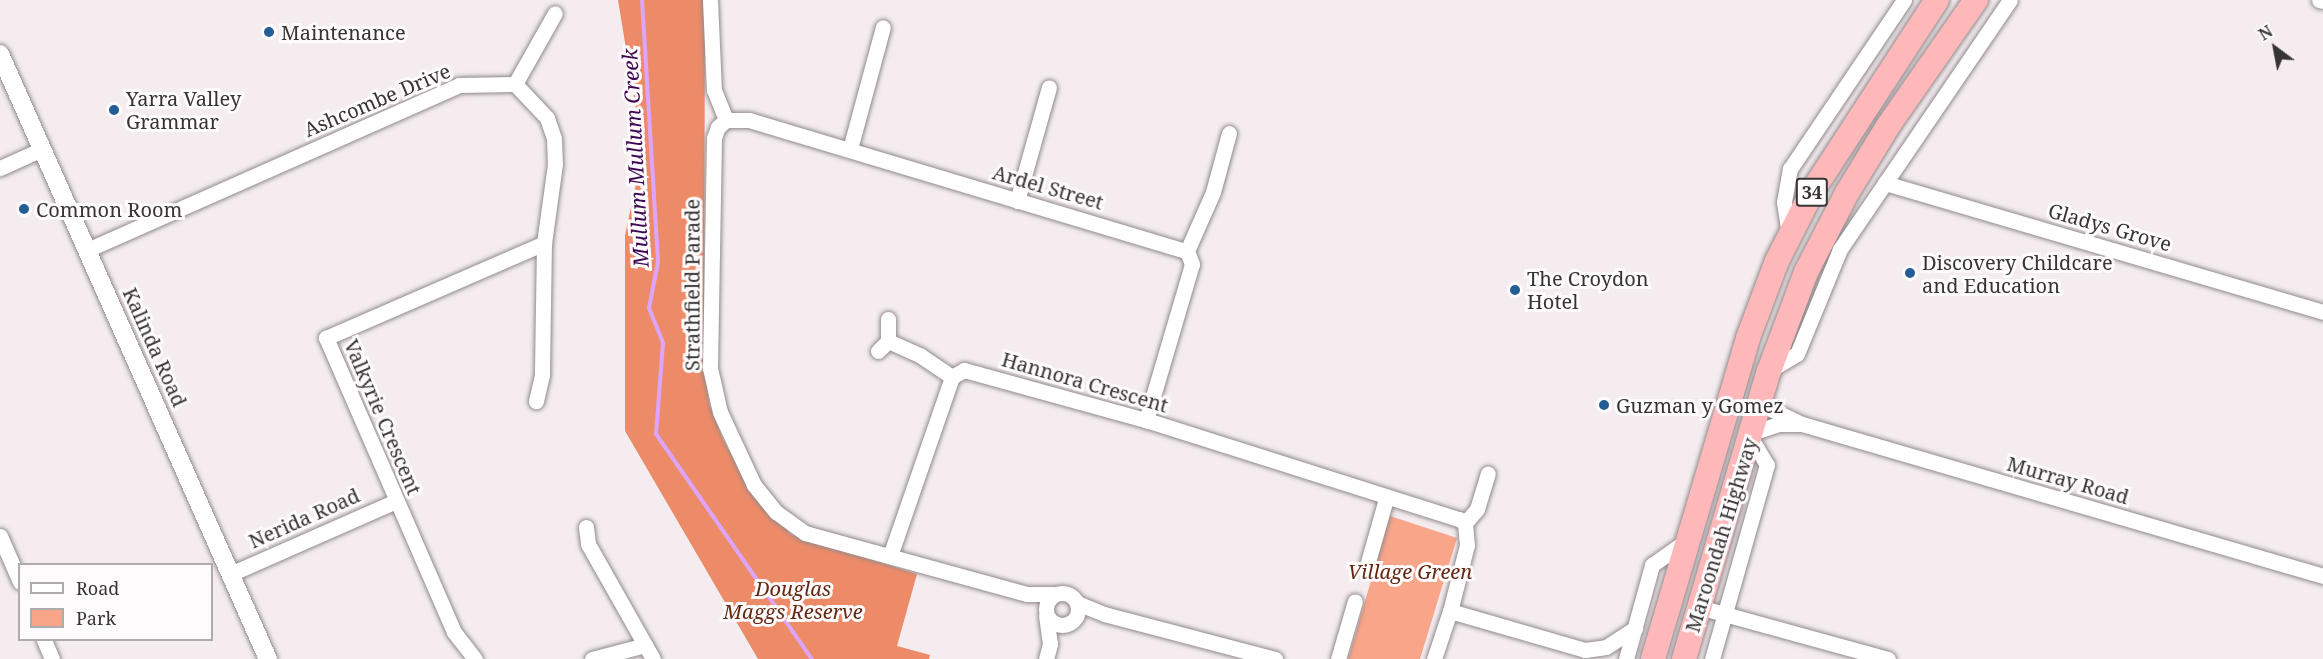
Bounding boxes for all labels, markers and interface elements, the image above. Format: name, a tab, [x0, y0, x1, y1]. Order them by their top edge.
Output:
north arrow	[2245, 18, 2305, 78]
place label: Maintenance	[281, 20, 406, 44]
text: N	[2254, 20, 2277, 45]
marker: Maintenance	[262, 25, 276, 39]
water label: Mullum Mullum Creek	[617, 48, 653, 268]
street label: Ashcombe Drive	[300, 58, 454, 142]
place label: Yarra Valley Grammar	[126, 86, 241, 133]
marker: Yarra Valley Grammar	[107, 103, 121, 117]
street label: Ardel Street	[990, 160, 1106, 214]
road number: 34	[1796, 177, 1828, 207]
place label: Common Room	[36, 197, 182, 221]
street label: Gladys Grove	[2046, 198, 2174, 256]
street label: Strathfield Parade	[680, 199, 704, 371]
marker: Common Room	[17, 202, 31, 216]
place label: Discovery Childcare and Education	[1922, 250, 2113, 297]
place label: The Croydon Hotel	[1527, 266, 1649, 313]
marker: Discovery Childcare and Education	[1903, 266, 1917, 280]
marker: The Croydon Hotel	[1508, 283, 1522, 297]
street label: Kalinda Road	[118, 284, 192, 410]
street label: Valkyrie Crescent	[339, 336, 427, 498]
street label: Hannora Crescent	[999, 347, 1171, 417]
place label: Guzman y Gomez	[1616, 393, 1784, 417]
marker: Guzman y Gomez	[1597, 398, 1611, 412]
street label: Maroondah Highway	[1680, 435, 1762, 635]
street label: Murray Road	[2004, 451, 2132, 509]
street label: Nerida Road	[245, 483, 363, 553]
park label: Village Green	[1348, 559, 1472, 583]
legend	[18, 563, 213, 641]
text: Road	[76, 576, 119, 600]
park label: Douglas Maggs Reserve	[723, 576, 863, 623]
text: Park	[76, 606, 116, 630]

